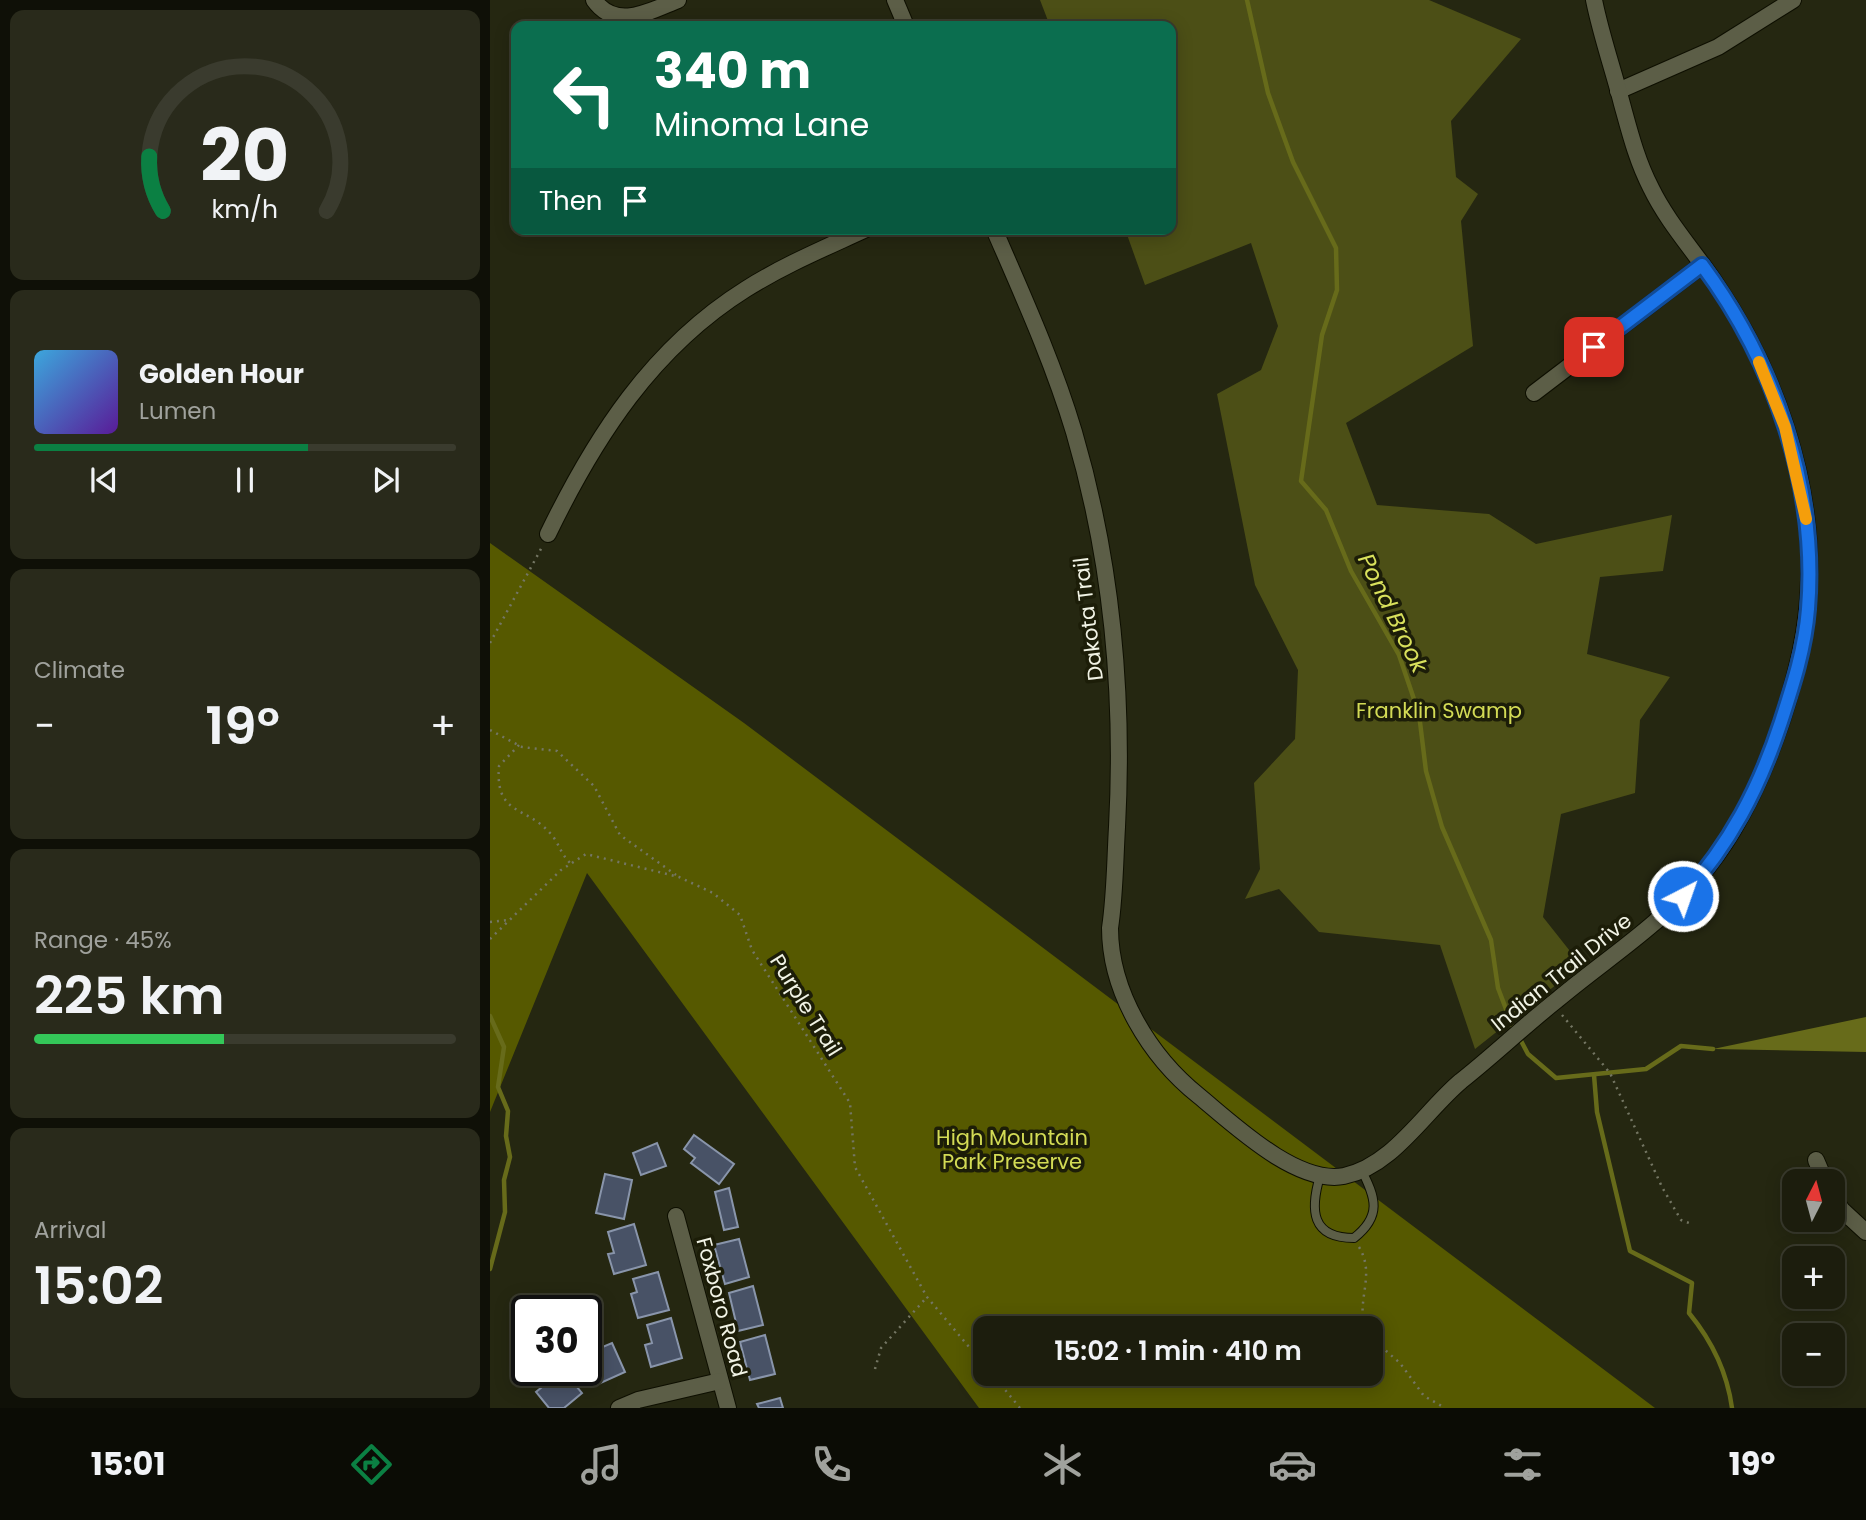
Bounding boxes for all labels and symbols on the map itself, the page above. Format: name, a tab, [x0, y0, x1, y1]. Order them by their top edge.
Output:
pin	[1564, 317, 1624, 377]
water label: Pond Brook	[1350, 548, 1436, 679]
street label: Dakota Trail	[1066, 555, 1110, 683]
park label: Franklin Swamp	[1356, 696, 1522, 725]
position arrow	[1646, 859, 1720, 933]
street label: Indian Trail Drive	[1485, 906, 1637, 1038]
street label: Purple Trail	[763, 948, 849, 1062]
park label: High Mountain Park Preserve	[936, 1123, 1088, 1176]
north arrow	[1782, 1169, 1844, 1232]
street label: Foxboro Road	[689, 1234, 755, 1380]
speed limit sign: 30	[511, 1295, 602, 1386]

